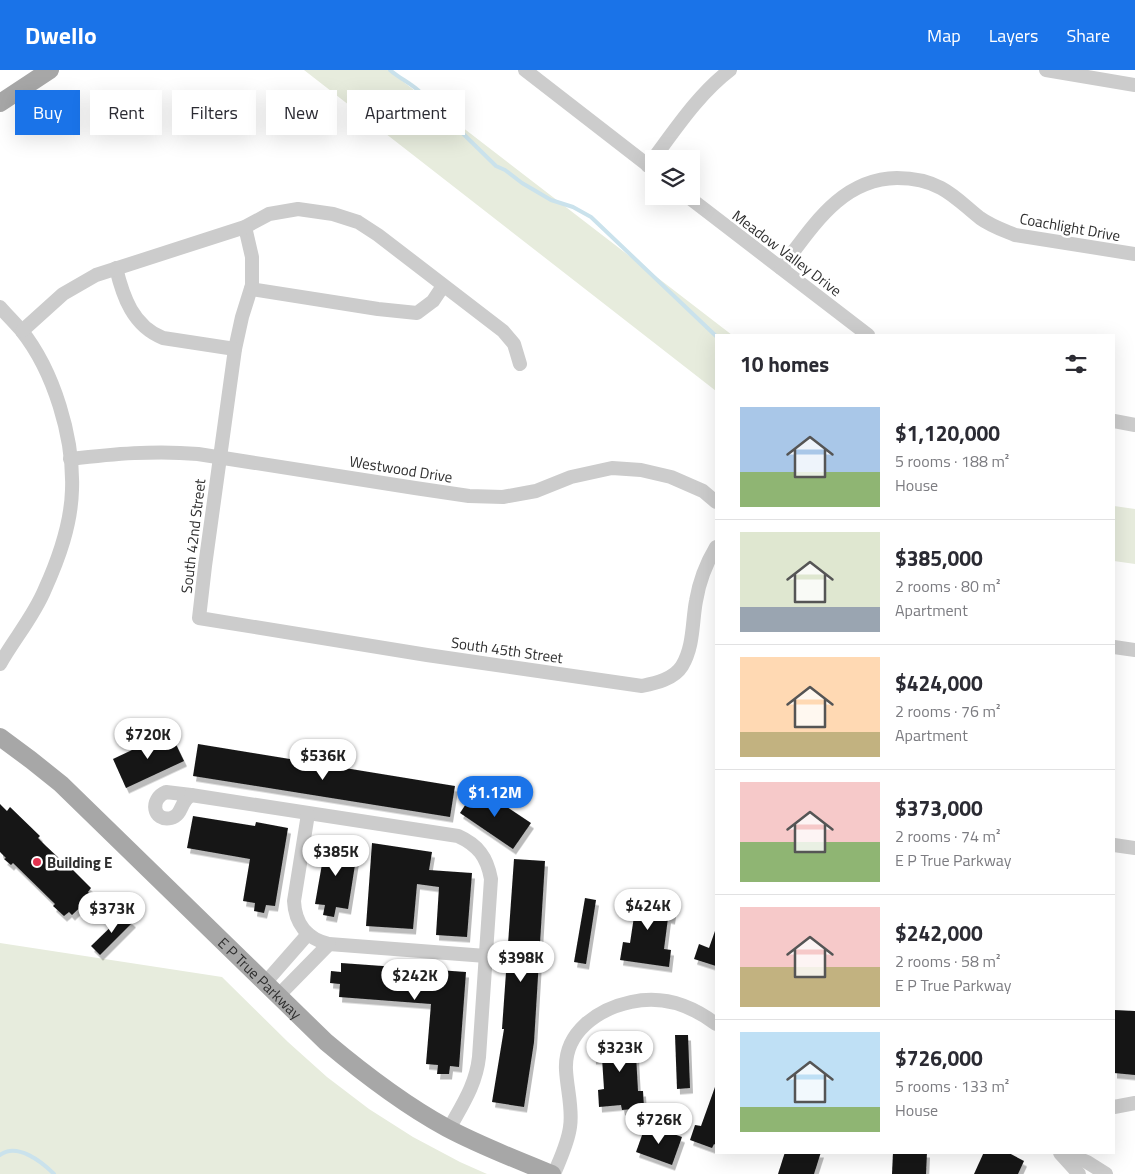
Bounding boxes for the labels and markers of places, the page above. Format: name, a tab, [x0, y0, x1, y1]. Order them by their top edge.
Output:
pin: $720K	[113, 718, 183, 760]
pin: $536K	[288, 738, 358, 781]
pin: $1.12M	[454, 776, 536, 818]
pin: $385K	[301, 834, 371, 877]
place label: Building E	[47, 851, 112, 874]
marker: Building E	[31, 856, 43, 868]
pin: $424K	[613, 888, 683, 931]
pin: $373K	[77, 892, 147, 934]
pin: $398K	[486, 940, 556, 983]
pin: $242K	[380, 958, 450, 1001]
pin: $323K	[585, 1030, 655, 1073]
pin: $726K	[624, 1102, 694, 1145]

